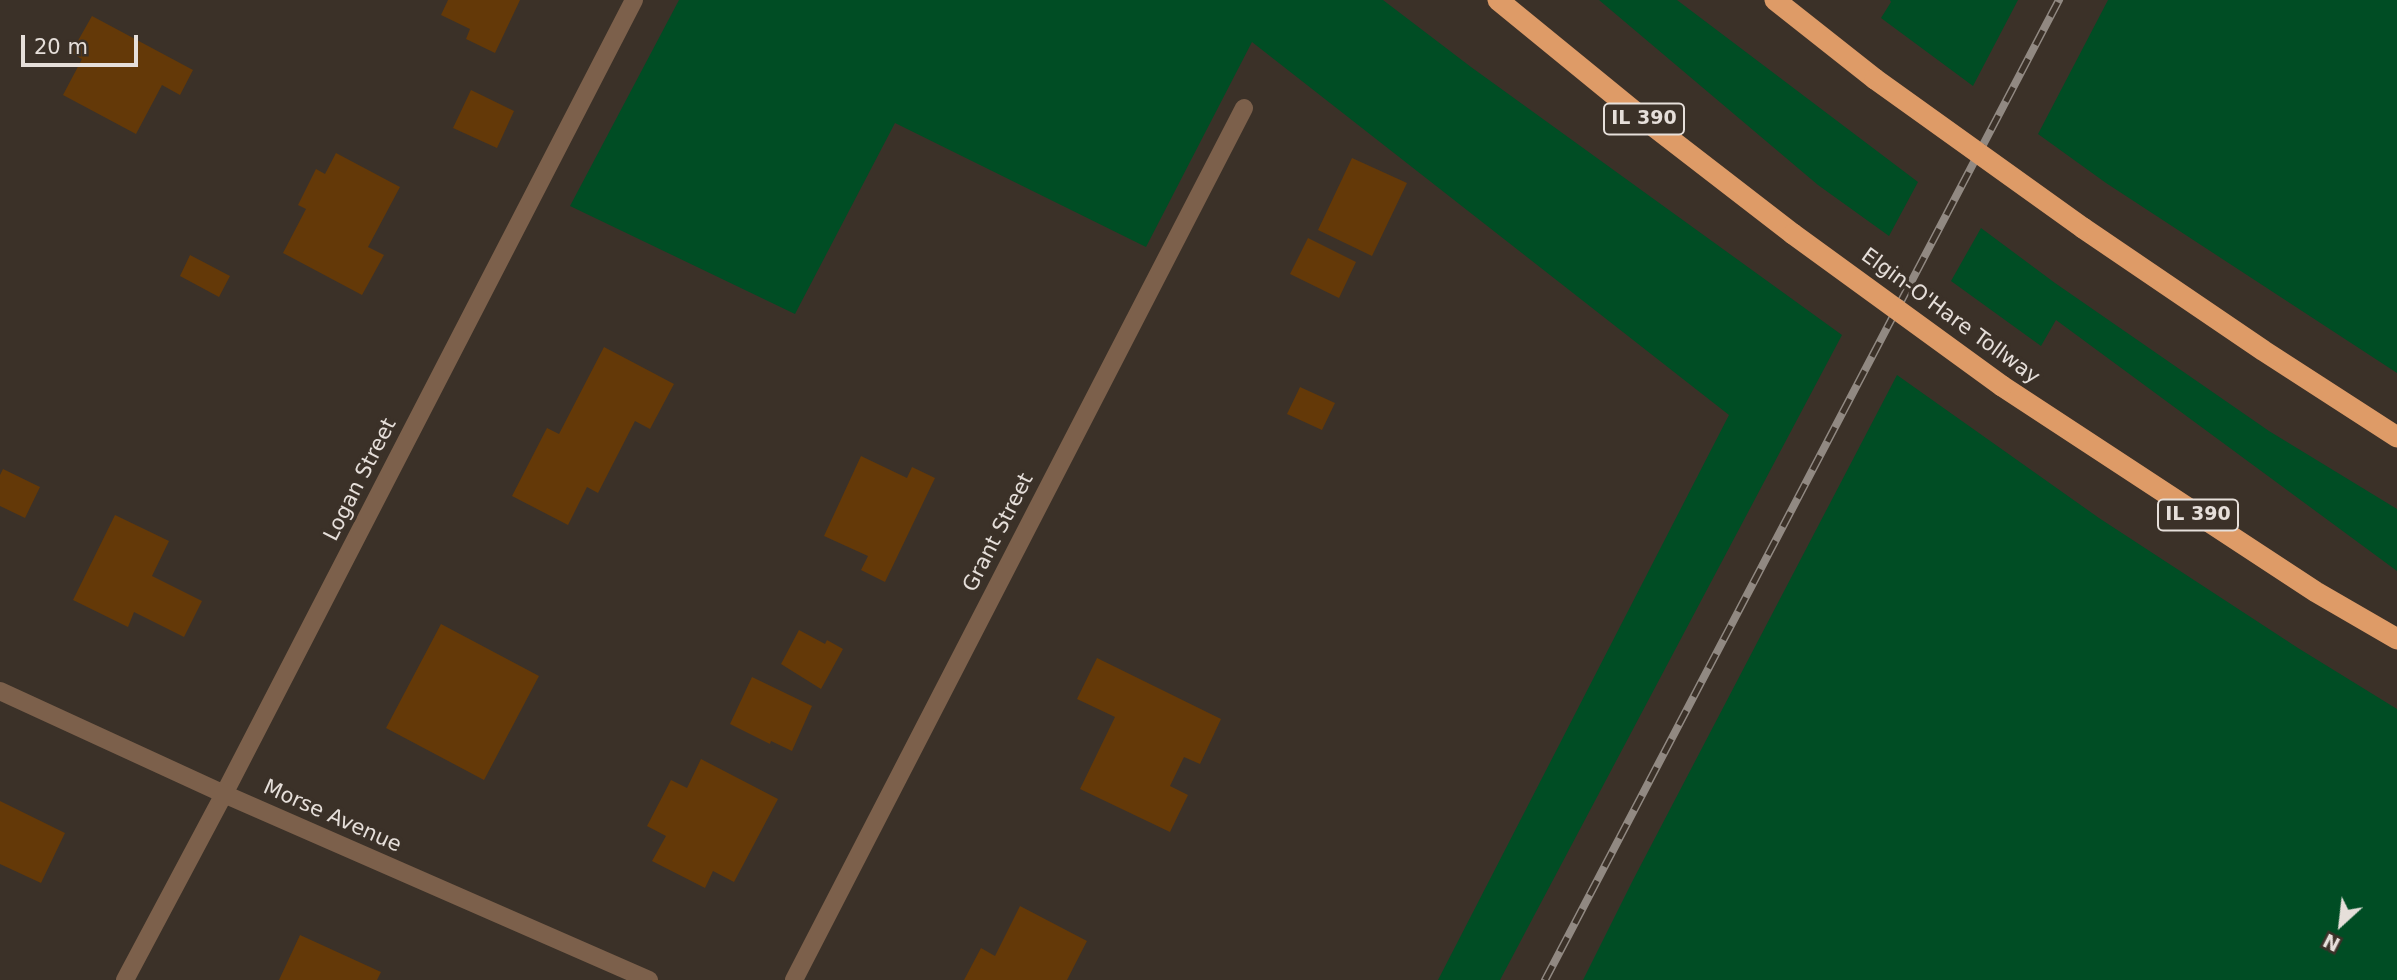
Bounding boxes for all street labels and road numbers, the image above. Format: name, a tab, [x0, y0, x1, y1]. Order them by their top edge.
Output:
road number: IL 390	[1604, 104, 1684, 134]
street label: Elgin-O'Hare Tollway	[1856, 244, 2044, 390]
street label: Logan Street	[319, 415, 403, 545]
street label: Grant Street	[958, 469, 1040, 597]
road number: IL 390	[2158, 500, 2238, 530]
street label: Morse Avenue	[259, 775, 405, 859]

